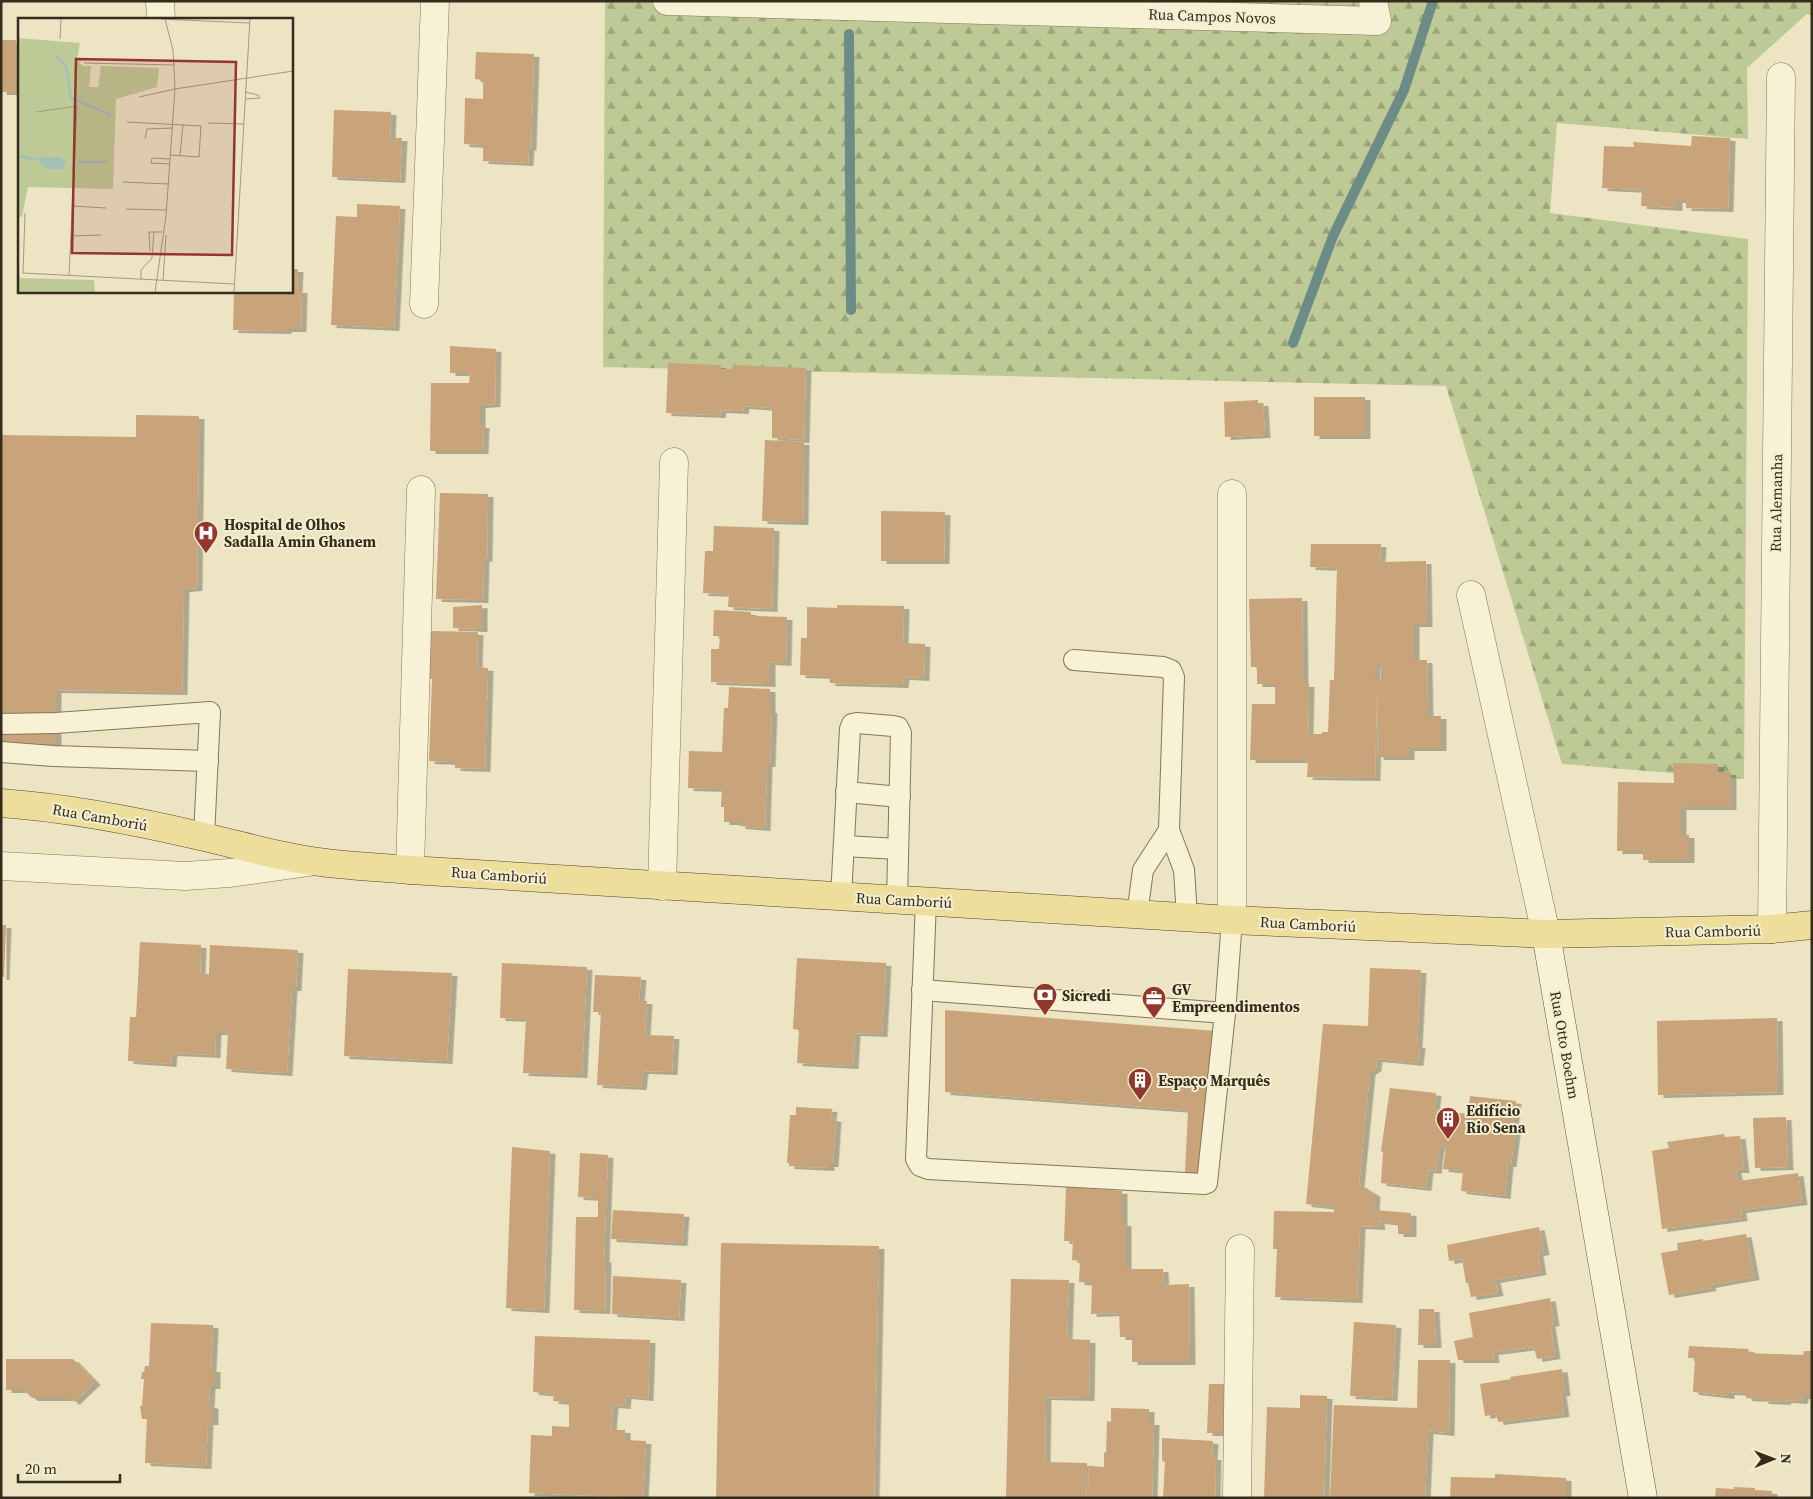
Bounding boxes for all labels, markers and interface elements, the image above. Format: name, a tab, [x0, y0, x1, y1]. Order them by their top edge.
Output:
street label: Rua Campos Novos	[1148, 3, 1276, 29]
inset map	[18, 18, 292, 292]
street label: Rua Alemanha	[1765, 453, 1787, 552]
place label: Hospital de Olhos Sadalla Amin Ghanem	[224, 514, 377, 552]
hospital icon: Hospital de Olhos Sadalla Amin Ghanem	[193, 520, 219, 554]
street label: Rua Camboriú	[51, 798, 150, 836]
street label: Rua Camboriú	[450, 861, 548, 889]
street label: Rua Camboriú	[855, 887, 953, 913]
street label: Rua Camboriú	[1259, 911, 1357, 937]
street label: Rua Camboriú	[1665, 920, 1762, 942]
place label: GV Empreendimentos	[1172, 979, 1300, 1017]
bank icon: Sicredi	[1032, 982, 1058, 1016]
place label: Sicredi	[1062, 985, 1111, 1006]
office icon: GV Empreendimentos	[1141, 985, 1167, 1019]
street label: Rua Otto Boehm	[1545, 989, 1585, 1101]
building icon: Espaço Marquês	[1127, 1067, 1153, 1101]
place label: Espaço Marquês	[1158, 1070, 1270, 1091]
place label: Edifício Rio Sena	[1466, 1100, 1527, 1138]
building icon: Edifício Rio Sena	[1435, 1106, 1461, 1140]
north arrow	[1748, 1434, 1798, 1484]
scale bar	[18, 1452, 120, 1484]
text: N	[1776, 1453, 1796, 1464]
text: 20 m	[25, 1458, 57, 1479]

